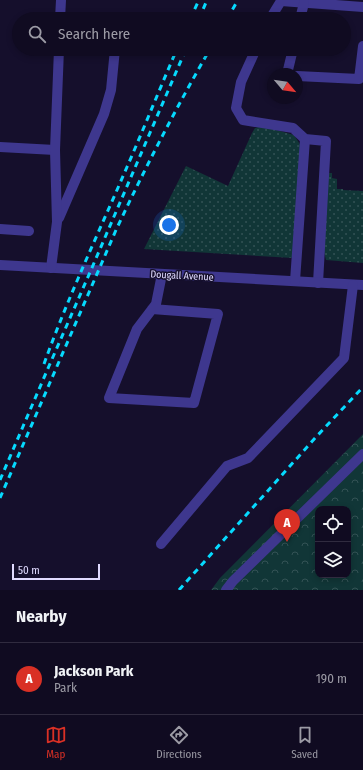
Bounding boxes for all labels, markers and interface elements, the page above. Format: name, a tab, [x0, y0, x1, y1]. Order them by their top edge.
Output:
search box	[12, 12, 351, 56]
icon: search	[26, 23, 48, 45]
text: Search here	[58, 25, 130, 43]
north arrow	[267, 68, 303, 104]
your location	[159, 215, 179, 235]
street label: Dougall Avenue	[150, 268, 214, 284]
map controls	[315, 506, 351, 578]
button: locate	[315, 506, 351, 542]
pin: A	[274, 509, 300, 542]
button: layers	[315, 542, 351, 578]
scale bar	[12, 562, 100, 581]
text: 50 m	[18, 564, 40, 577]
text: Nearby	[16, 606, 67, 627]
text: Jackson Park	[54, 662, 134, 680]
text: A	[25, 671, 33, 686]
text: 190 m	[316, 671, 347, 686]
text: Park	[54, 680, 77, 695]
tab: Map	[45, 724, 67, 761]
tab: Directions	[156, 724, 202, 761]
tab: Saved	[291, 724, 318, 761]

